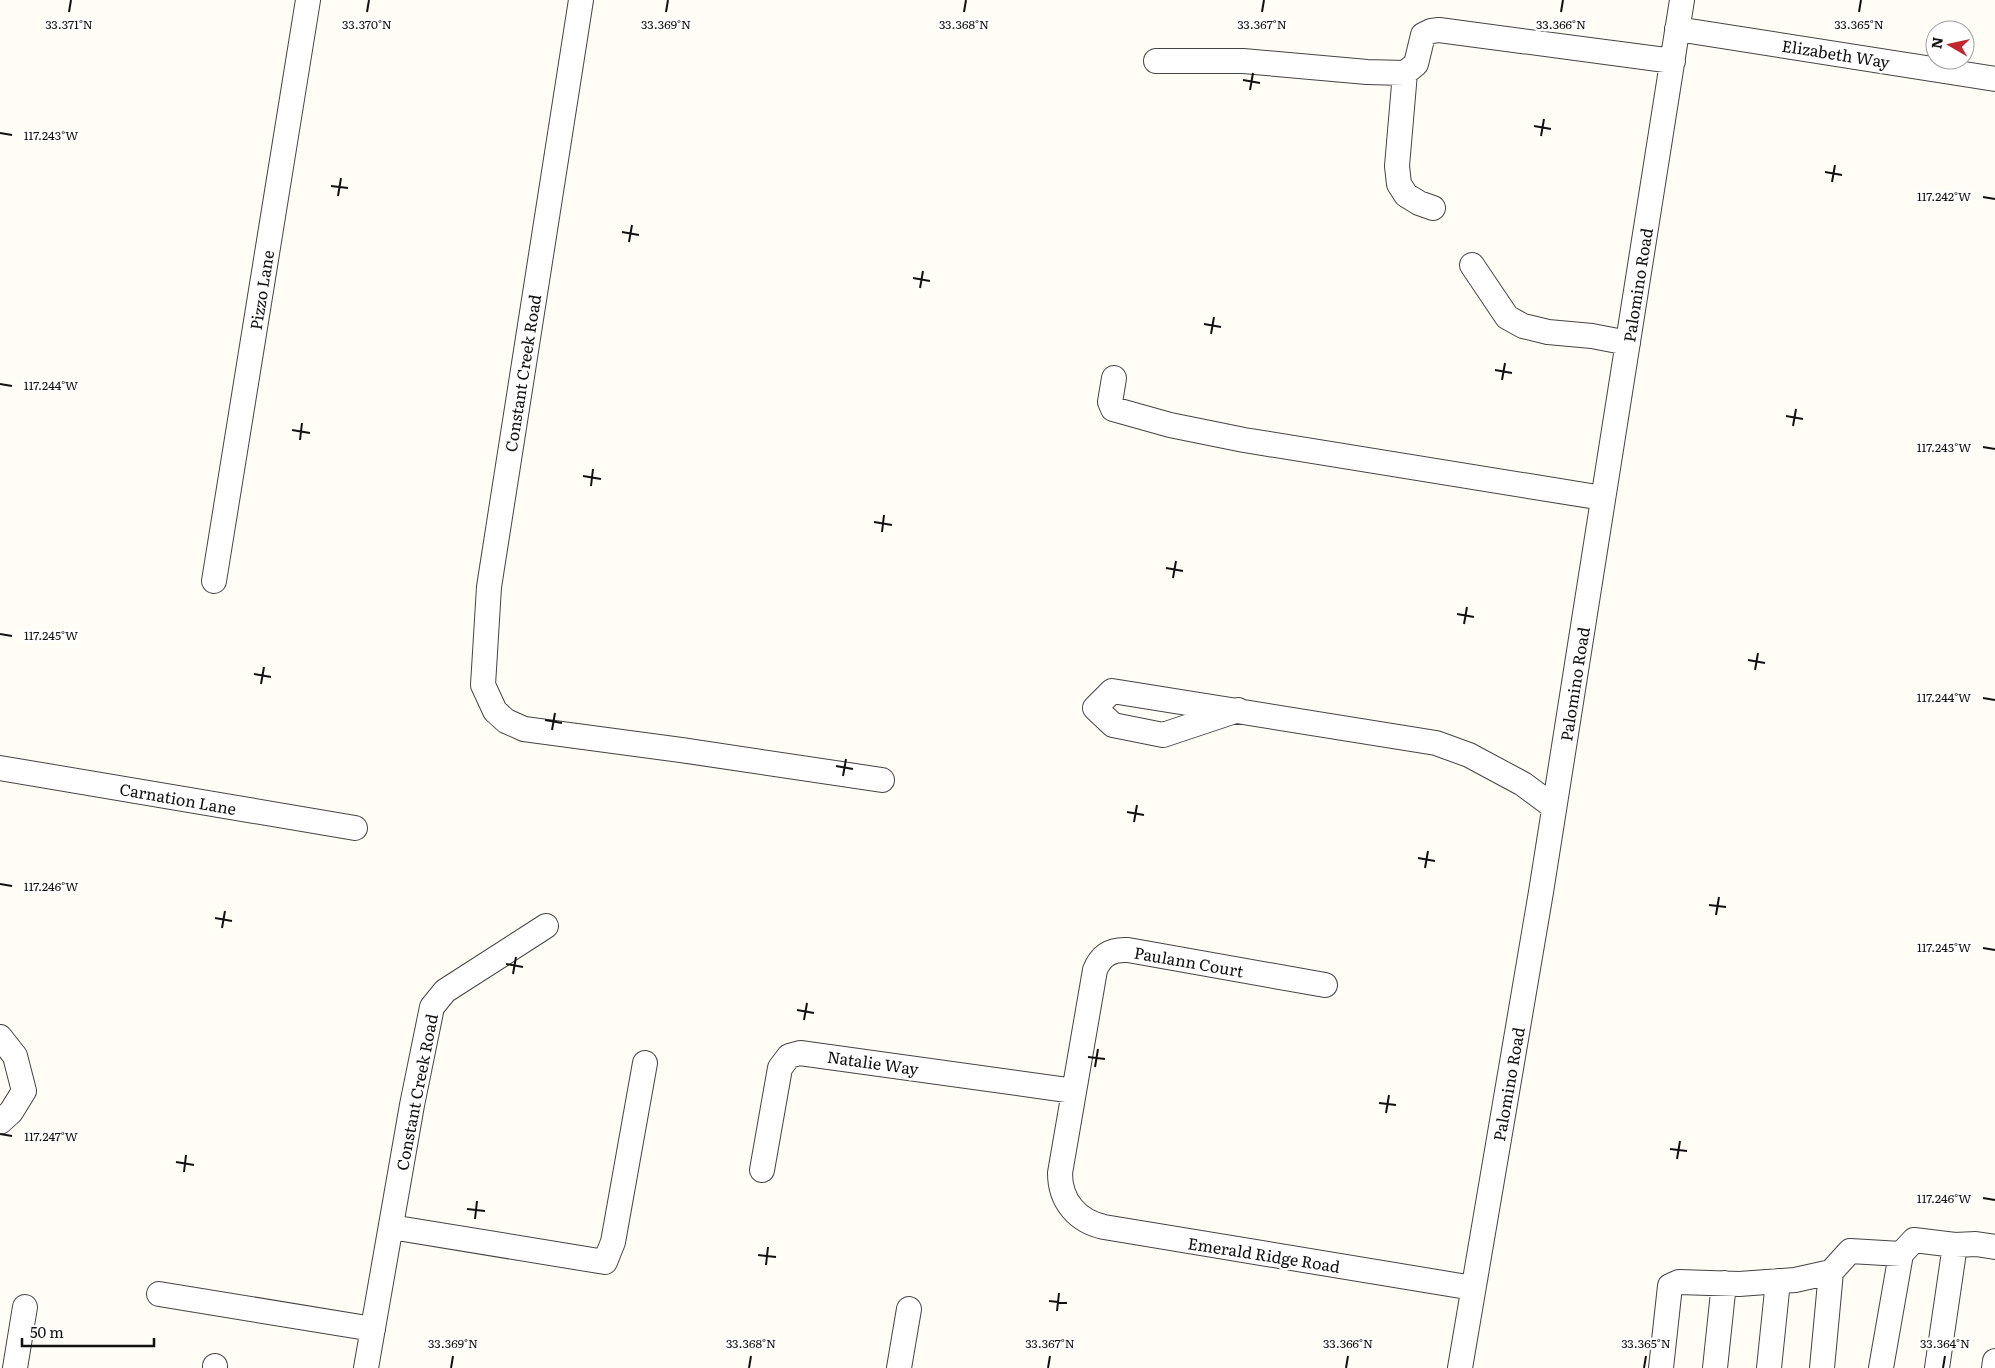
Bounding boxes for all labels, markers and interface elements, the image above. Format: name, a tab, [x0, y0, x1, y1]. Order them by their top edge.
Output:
text: 33.371°N	[45, 15, 93, 33]
text: 33.370°N	[342, 15, 392, 33]
text: 33.369°N	[641, 15, 691, 33]
text: 33.368°N	[939, 15, 989, 33]
text: 33.367°N	[1237, 15, 1287, 33]
text: 33.366°N	[1536, 15, 1586, 33]
text: 33.365°N	[1834, 15, 1884, 33]
north arrow	[1925, 20, 1975, 70]
street label: Elizabeth Way	[1780, 33, 1892, 73]
text: N	[1925, 35, 1947, 50]
text: 117.243°W	[24, 126, 78, 144]
text: 117.242°W	[1917, 187, 1971, 205]
street label: Palomino Road	[1616, 226, 1658, 344]
street label: Pizzo Lane	[243, 248, 279, 332]
street label: Constant Creek Road	[498, 292, 546, 453]
text: 117.244°W	[24, 376, 78, 394]
text: 117.243°W	[1917, 438, 1971, 456]
street label: Palomino Road	[1553, 625, 1595, 743]
text: 117.245°W	[24, 626, 78, 644]
text: 117.244°W	[1917, 688, 1971, 706]
street label: Carnation Lane	[118, 776, 238, 820]
text: 117.246°W	[24, 877, 78, 895]
text: 117.245°W	[1917, 938, 1971, 956]
street label: Paulann Court	[1132, 940, 1246, 983]
street label: Constant Creek Road	[389, 1011, 443, 1172]
street label: Palomino Road	[1486, 1025, 1530, 1143]
street label: Natalie Way	[826, 1044, 921, 1080]
text: 117.247°W	[24, 1127, 78, 1145]
text: 117.246°W	[1917, 1189, 1971, 1207]
street label: Emerald Ridge Road	[1186, 1230, 1342, 1278]
scale bar	[22, 1316, 155, 1348]
text: 50 m	[30, 1320, 64, 1343]
text: 33.369°N	[428, 1334, 478, 1352]
text: 33.368°N	[726, 1334, 776, 1352]
text: 33.367°N	[1025, 1334, 1075, 1352]
text: 33.366°N	[1323, 1334, 1373, 1352]
text: 33.365°N	[1621, 1334, 1671, 1352]
text: 33.364°N	[1920, 1334, 1970, 1352]

